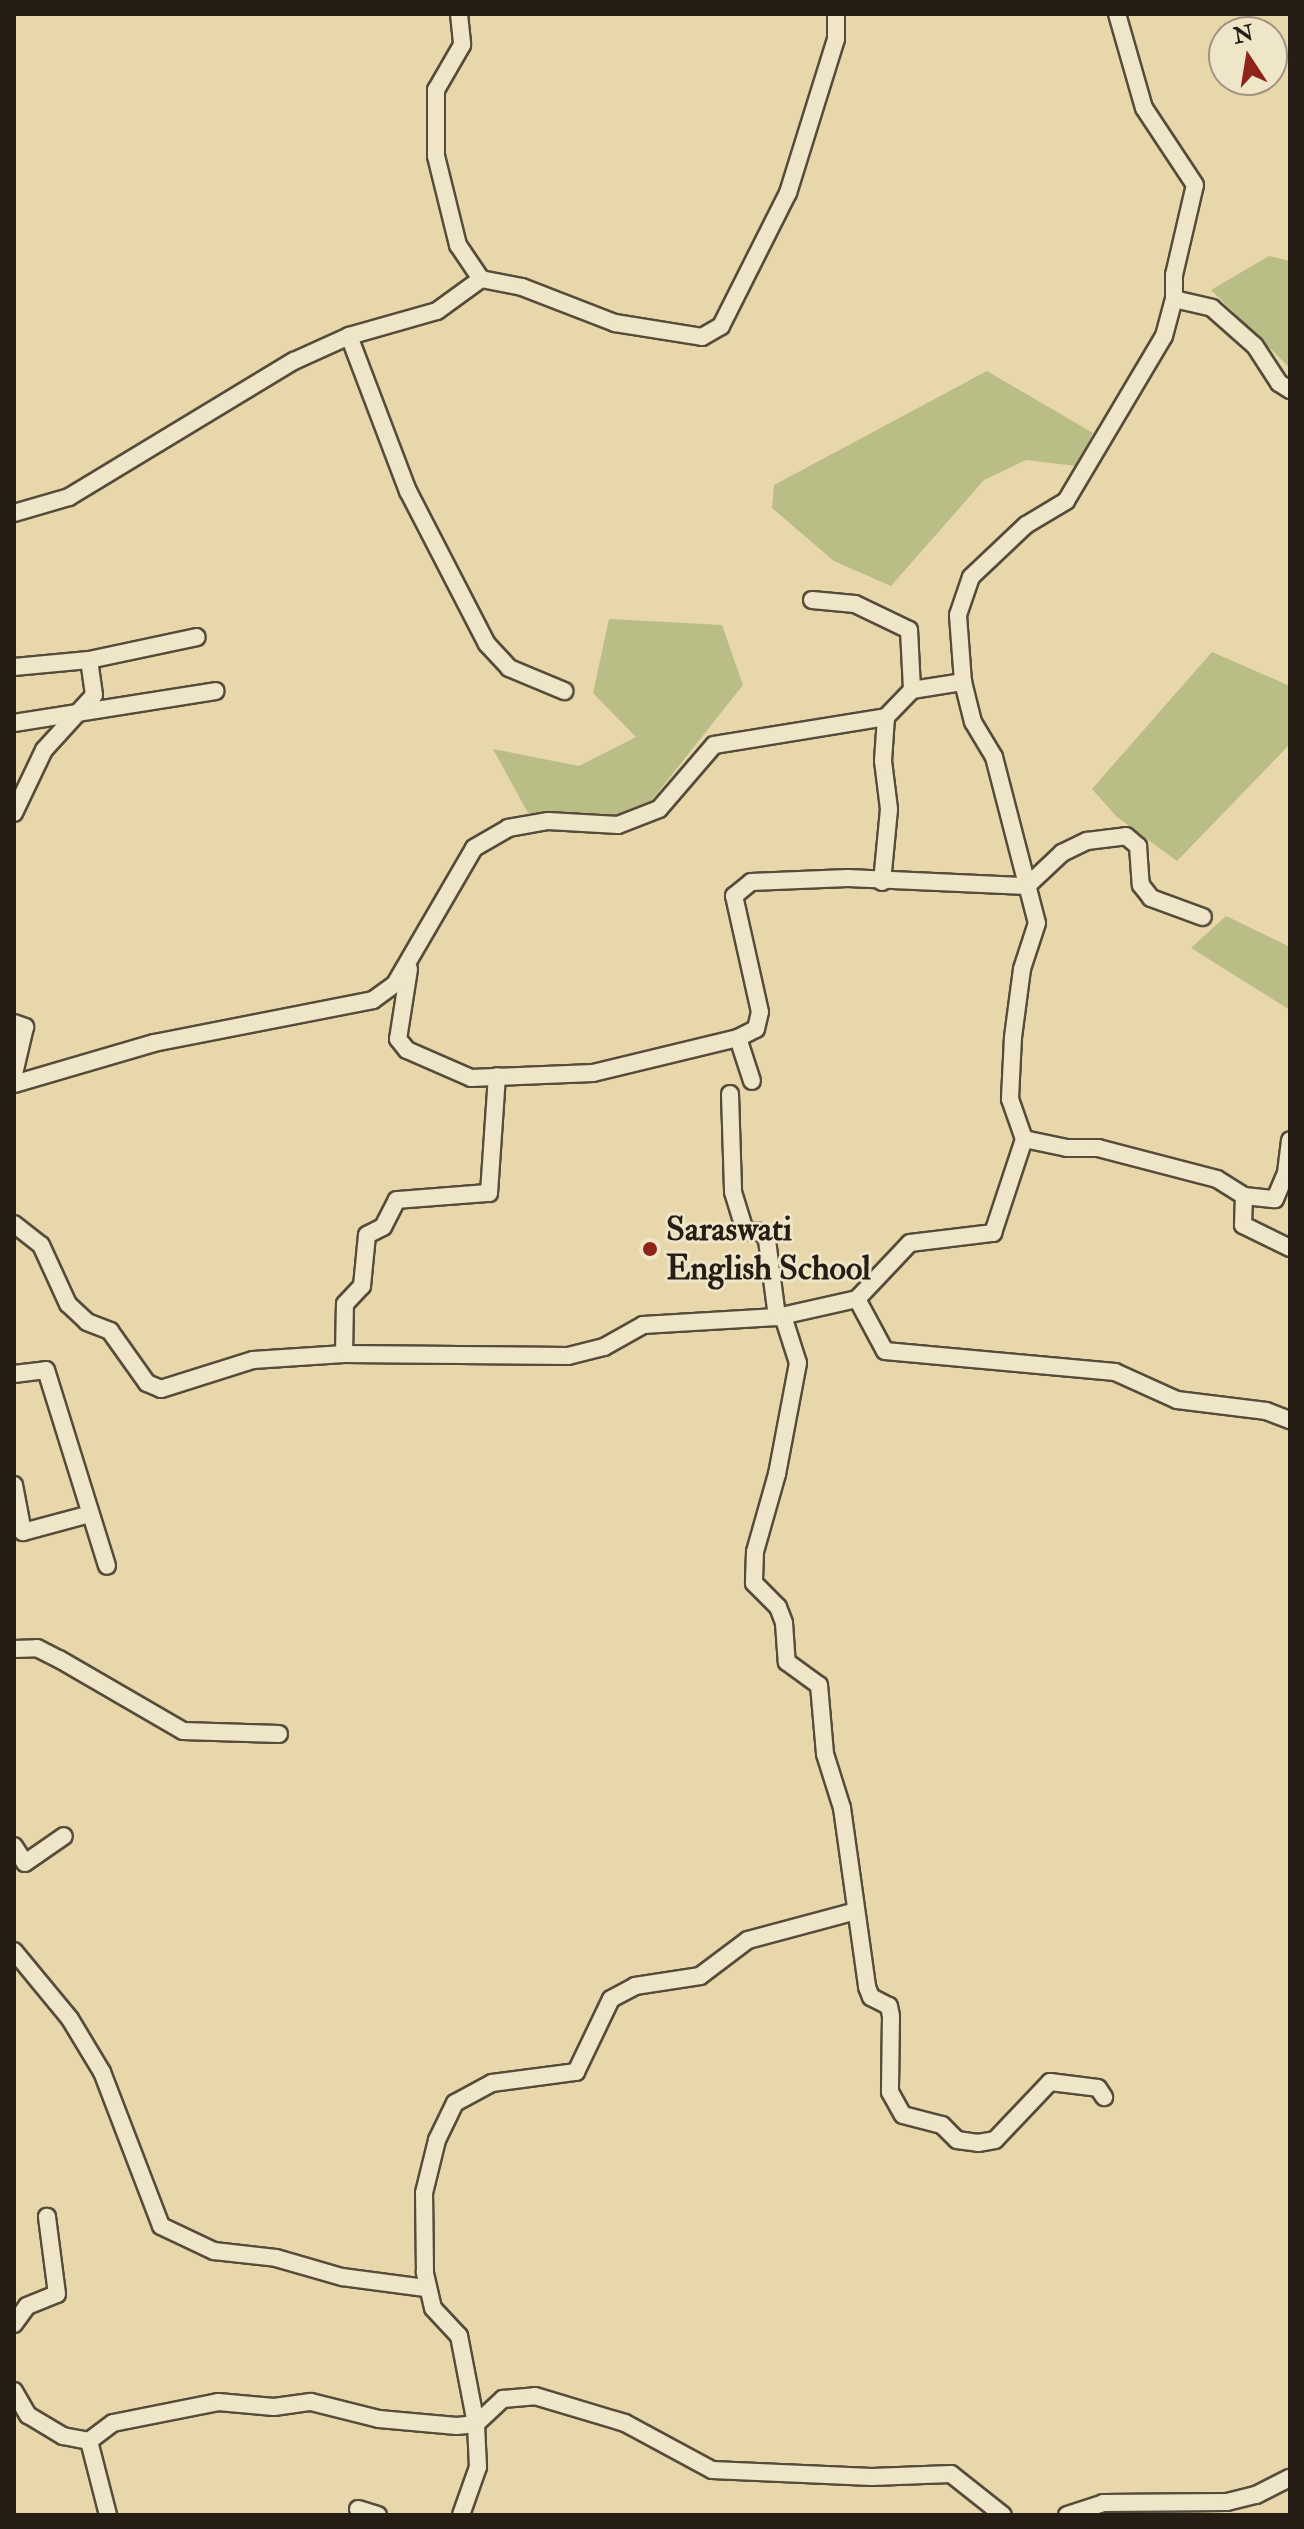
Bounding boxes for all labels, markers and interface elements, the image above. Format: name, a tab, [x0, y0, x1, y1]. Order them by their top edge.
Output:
north arrow	[1208, 16, 1288, 96]
text: N	[1231, 19, 1256, 50]
place label: Saraswati English School	[666, 1209, 871, 1288]
marker: Saraswati English School	[641, 1240, 659, 1258]

